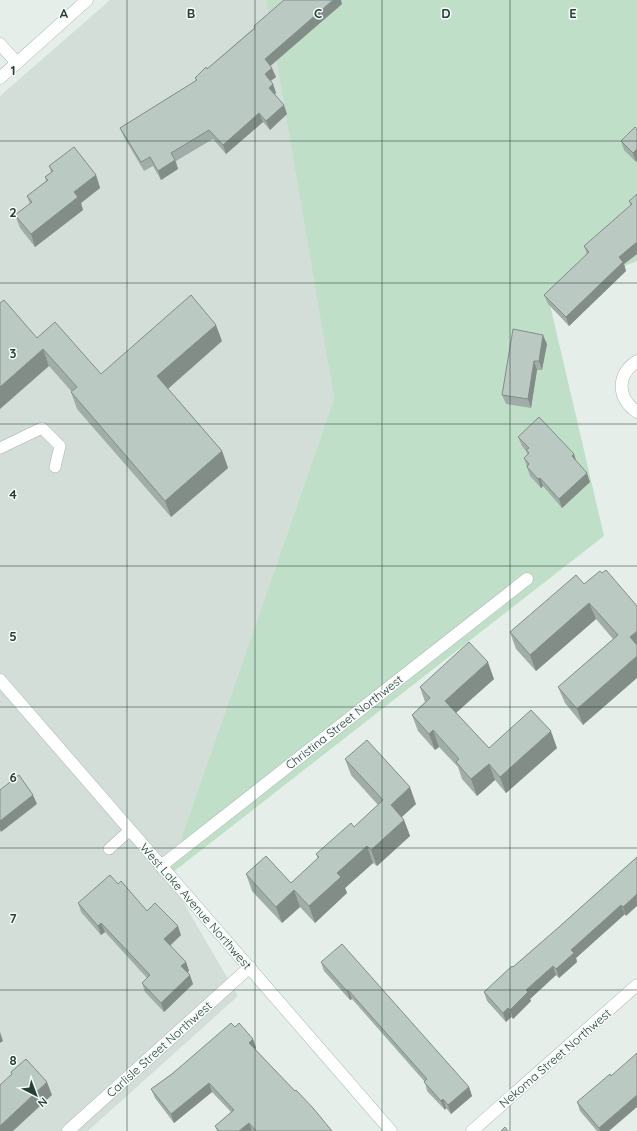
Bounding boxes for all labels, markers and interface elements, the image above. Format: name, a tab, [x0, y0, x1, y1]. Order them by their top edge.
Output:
text: A	[60, 5, 69, 21]
text: B	[187, 5, 195, 21]
text: C	[314, 5, 322, 21]
text: D	[441, 5, 451, 21]
text: E	[569, 5, 577, 21]
text: 1	[10, 62, 16, 78]
text: 2	[9, 204, 17, 220]
text: 3	[10, 345, 17, 361]
text: 4	[9, 486, 17, 502]
text: 5	[9, 628, 17, 644]
street label: Christina Street Northwest	[282, 672, 406, 772]
text: 6	[9, 769, 17, 785]
street label: West Lake Avenue Northwest	[137, 840, 255, 972]
text: 7	[9, 910, 17, 926]
street label: Carlisle Street Northwest	[103, 998, 215, 1100]
street label: Nekoma Street Northwest	[496, 1005, 614, 1111]
text: 8	[9, 1052, 17, 1068]
north arrow	[16, 1075, 56, 1115]
text: N	[35, 1095, 50, 1110]

